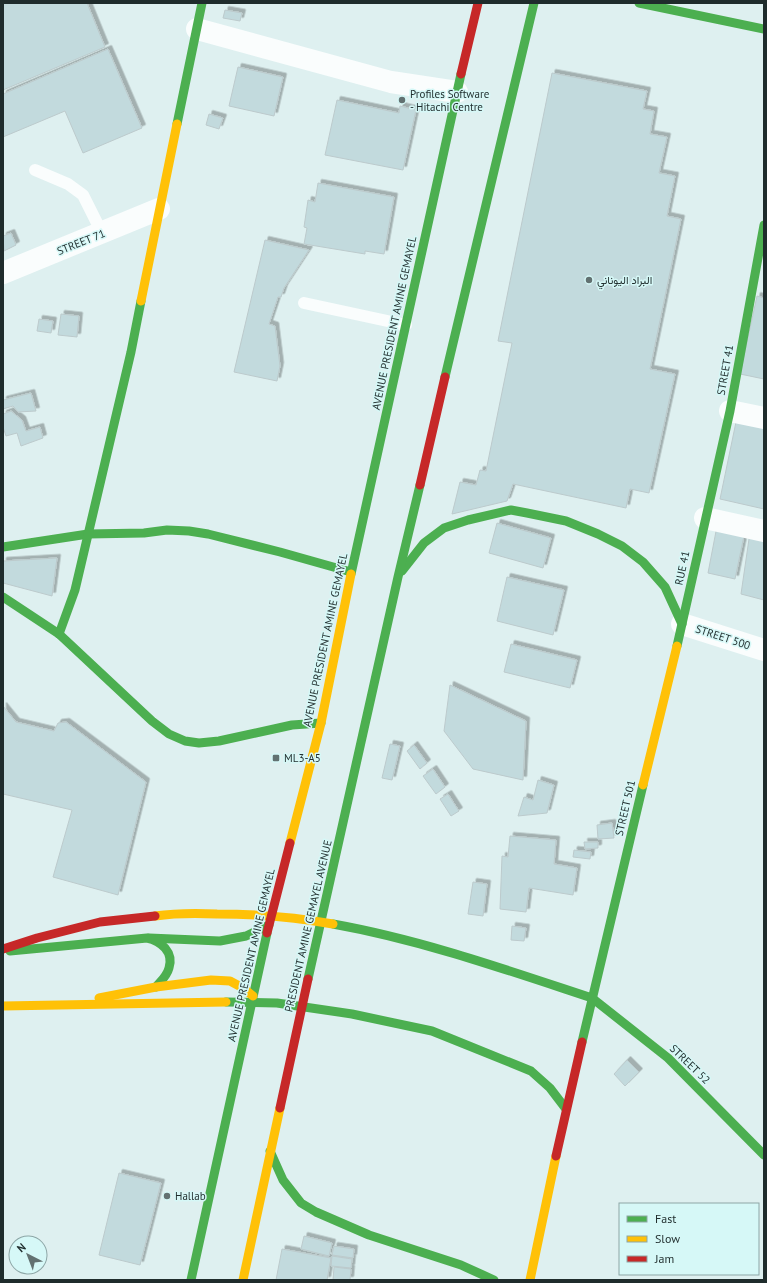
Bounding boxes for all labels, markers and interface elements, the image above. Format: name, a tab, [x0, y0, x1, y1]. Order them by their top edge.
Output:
place label: Profiles Software - Hitachi Centre	[410, 87, 490, 114]
marker: Profiles Software - Hitachi Centre	[397, 95, 407, 105]
street label: STREET 71	[55, 226, 107, 258]
street label: AVENUE PRESIDENT AMINE GEMAYEL	[369, 235, 419, 411]
place label: البراد اليوناني	[597, 273, 652, 290]
marker: البراد اليوناني	[584, 275, 594, 285]
street label: STREET 41	[714, 344, 736, 396]
street label: RUE 41	[672, 550, 692, 586]
street label: AVENUE PRESIDENT AMINE GEMAYEL	[300, 552, 350, 728]
street label: STREET 500	[694, 622, 752, 652]
place label: ML3-A5	[284, 751, 321, 765]
marker: ML3-A5	[271, 753, 281, 763]
street label: STREET 501	[612, 779, 638, 837]
street label: PRESIDENT AMINE GEMAYEL AVENUE	[281, 838, 335, 1014]
street label: AVENUE PRESIDENT AMINE GEMAYEL	[224, 867, 278, 1043]
street label: STREET 52	[667, 1041, 713, 1087]
place label: Hallab	[175, 1189, 206, 1203]
marker: Hallab	[162, 1191, 172, 1201]
legend	[619, 1203, 759, 1275]
text: Fast	[655, 1211, 676, 1226]
text: Slow	[655, 1231, 680, 1246]
north arrow	[8, 1235, 48, 1275]
text: N	[14, 1240, 29, 1255]
text: Jam	[654, 1251, 674, 1266]

